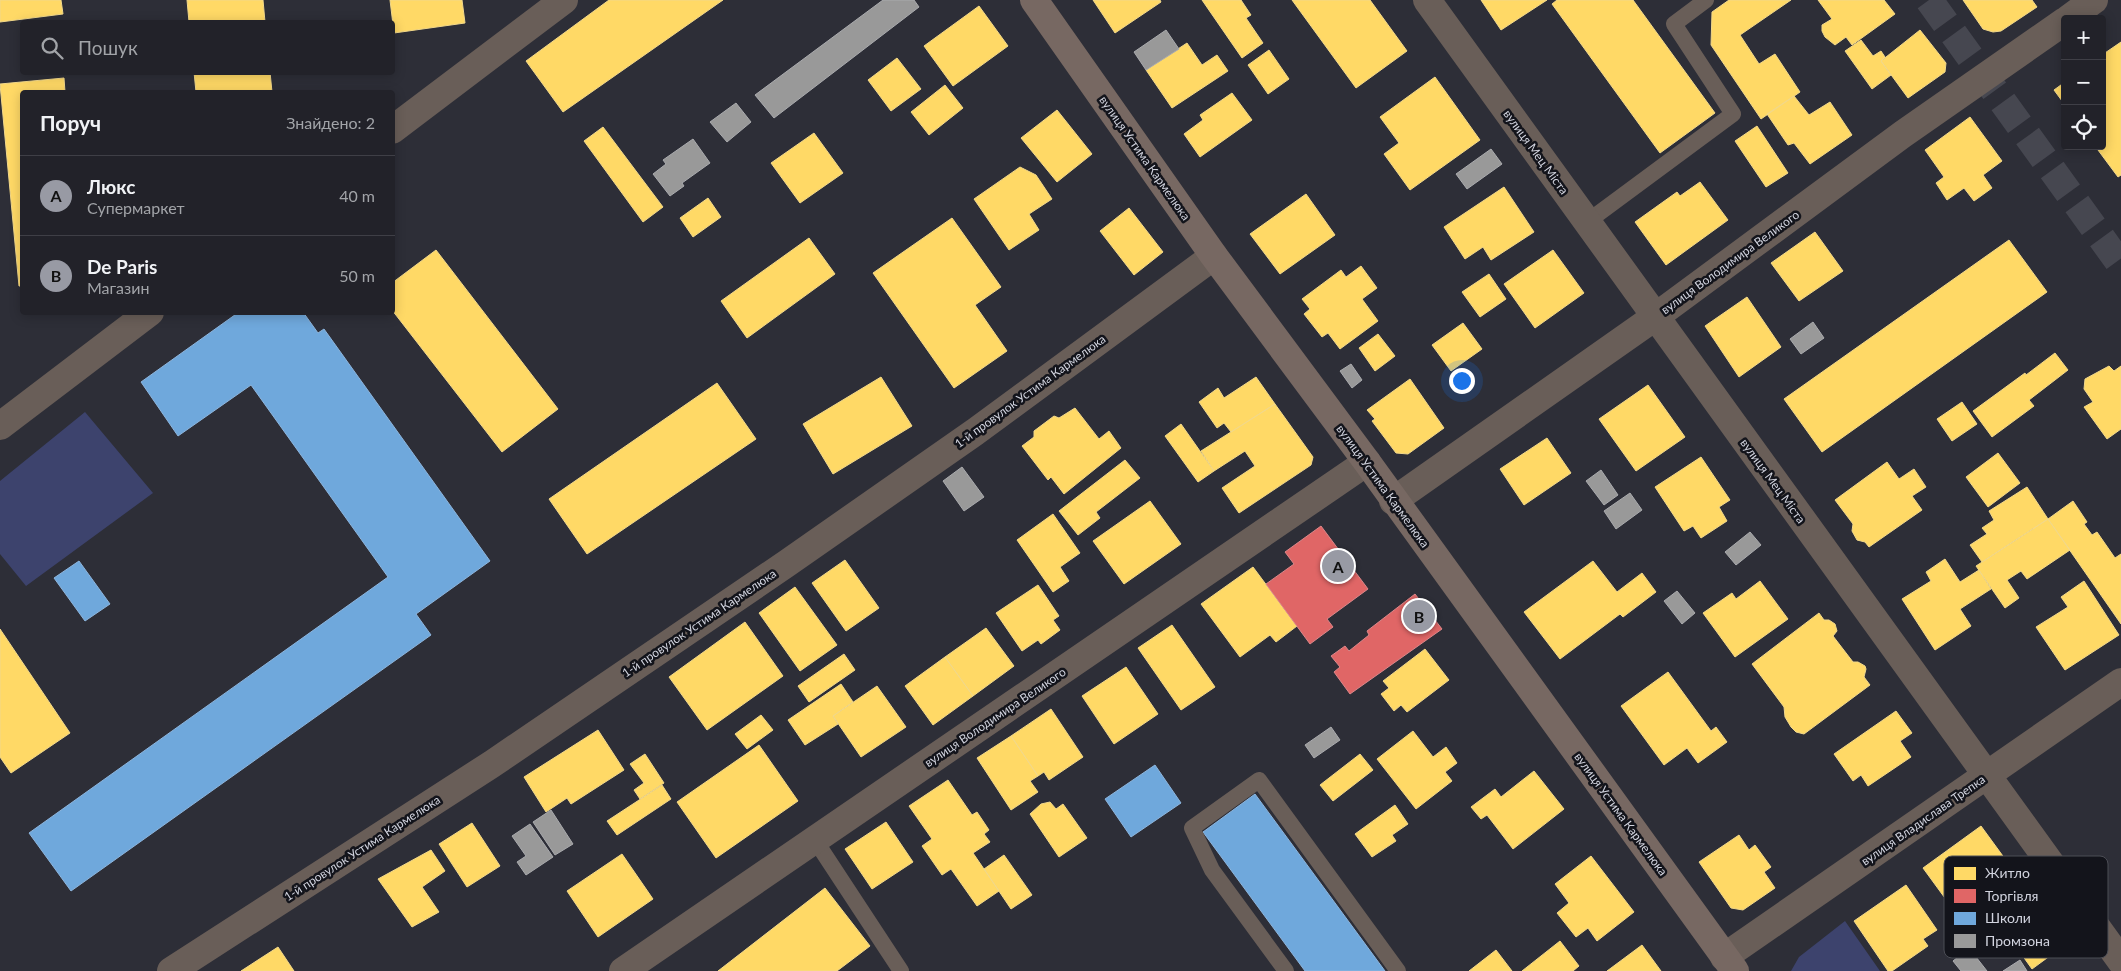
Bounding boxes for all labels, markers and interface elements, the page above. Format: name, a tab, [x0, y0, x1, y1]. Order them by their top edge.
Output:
map controls	[2061, 15, 2106, 150]
button: +	[2061, 15, 2106, 60]
search box	[20, 20, 395, 75]
icon: search	[38, 34, 66, 62]
text: Пошук	[78, 36, 138, 59]
button: −	[2061, 60, 2106, 105]
street label: вулиця Устима Кармелюка	[1096, 93, 1194, 223]
button: locate	[2061, 105, 2106, 150]
street label: вулиця Мец Міста	[1500, 107, 1572, 197]
text: Поруч	[40, 110, 101, 135]
text: Знайдено: 2	[286, 113, 375, 132]
text: Люкс	[87, 175, 135, 198]
text: A	[50, 186, 62, 205]
text: 40 m	[339, 186, 375, 205]
text: Супермаркет	[87, 198, 185, 217]
street label: вулиця Володимира Великого	[1658, 207, 1802, 317]
text: De Paris	[87, 255, 157, 278]
text: B	[51, 266, 61, 285]
text: 50 m	[339, 266, 375, 285]
text: Магазин	[87, 278, 149, 297]
street label: 1-й провулок Устима Кармелюка	[952, 331, 1108, 451]
your location	[1449, 368, 1475, 394]
street label: вулиця Устима Кармелюка	[1333, 422, 1433, 550]
street label: вулиця Мец Міста	[1737, 436, 1809, 526]
pin: A	[1322, 547, 1354, 585]
street label: 1-й провулок Устима Кармелюка	[619, 566, 779, 680]
pin: B	[1403, 597, 1435, 635]
street label: вулиця Володимира Великого	[922, 664, 1069, 770]
street label: вулиця Устима Кармелюка	[1571, 750, 1671, 878]
street label: вулиця Владислава Трепка	[1858, 771, 1988, 869]
street label: 1-й провулок Устима Кармелюка	[281, 792, 443, 904]
legend	[1944, 856, 2108, 958]
text: Житло	[1985, 864, 2030, 881]
text: Торгівля	[1985, 887, 2039, 904]
text: Школи	[1985, 909, 2031, 926]
text: Промзона	[1985, 932, 2050, 949]

